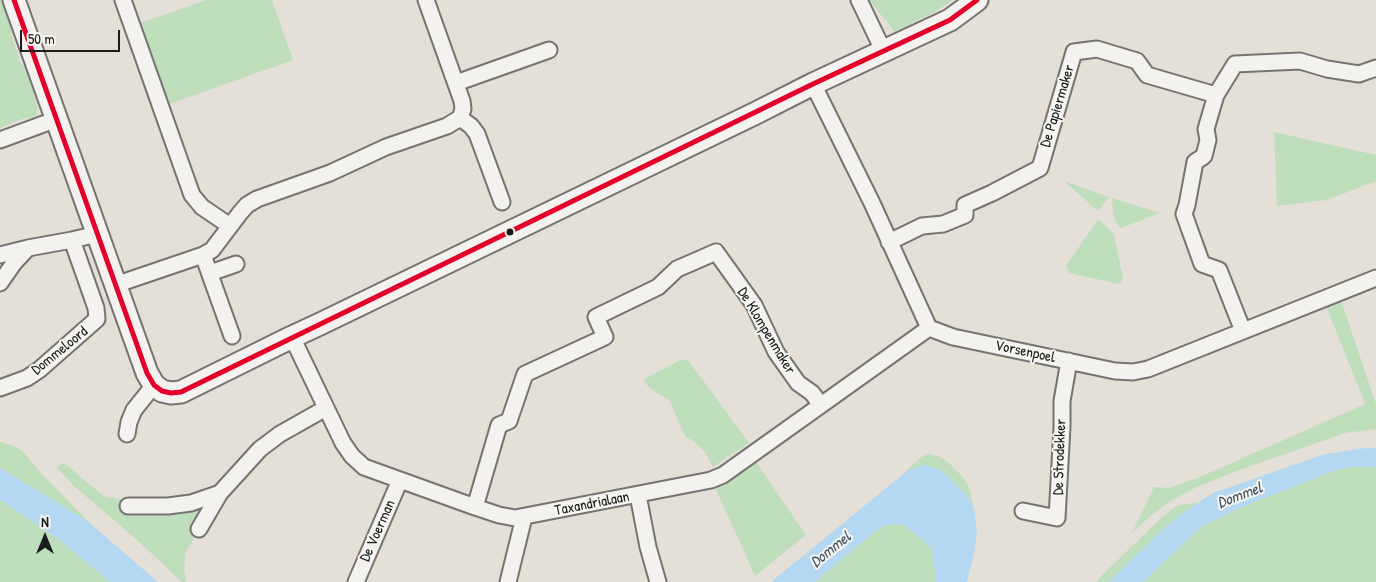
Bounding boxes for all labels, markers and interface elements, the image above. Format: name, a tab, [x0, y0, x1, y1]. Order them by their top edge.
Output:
scale bar	[22, 20, 122, 52]
text: 50 m	[28, 28, 55, 49]
street label: De Papiermaker	[1037, 63, 1079, 149]
unlabelled marker	[505, 227, 515, 237]
street label: De Klompenmaker	[733, 284, 799, 378]
street label: Dommeloord	[28, 323, 92, 379]
street label: Vorsenpoel	[993, 337, 1057, 367]
street label: De Strodekker	[1050, 418, 1070, 496]
water label: Dommel	[1215, 479, 1265, 513]
street label: Taxandrialaan	[553, 488, 631, 520]
street label: De Voerman	[356, 497, 400, 565]
north arrow	[20, 512, 70, 562]
text: N	[41, 512, 49, 531]
water label: Dommel	[807, 528, 855, 572]

